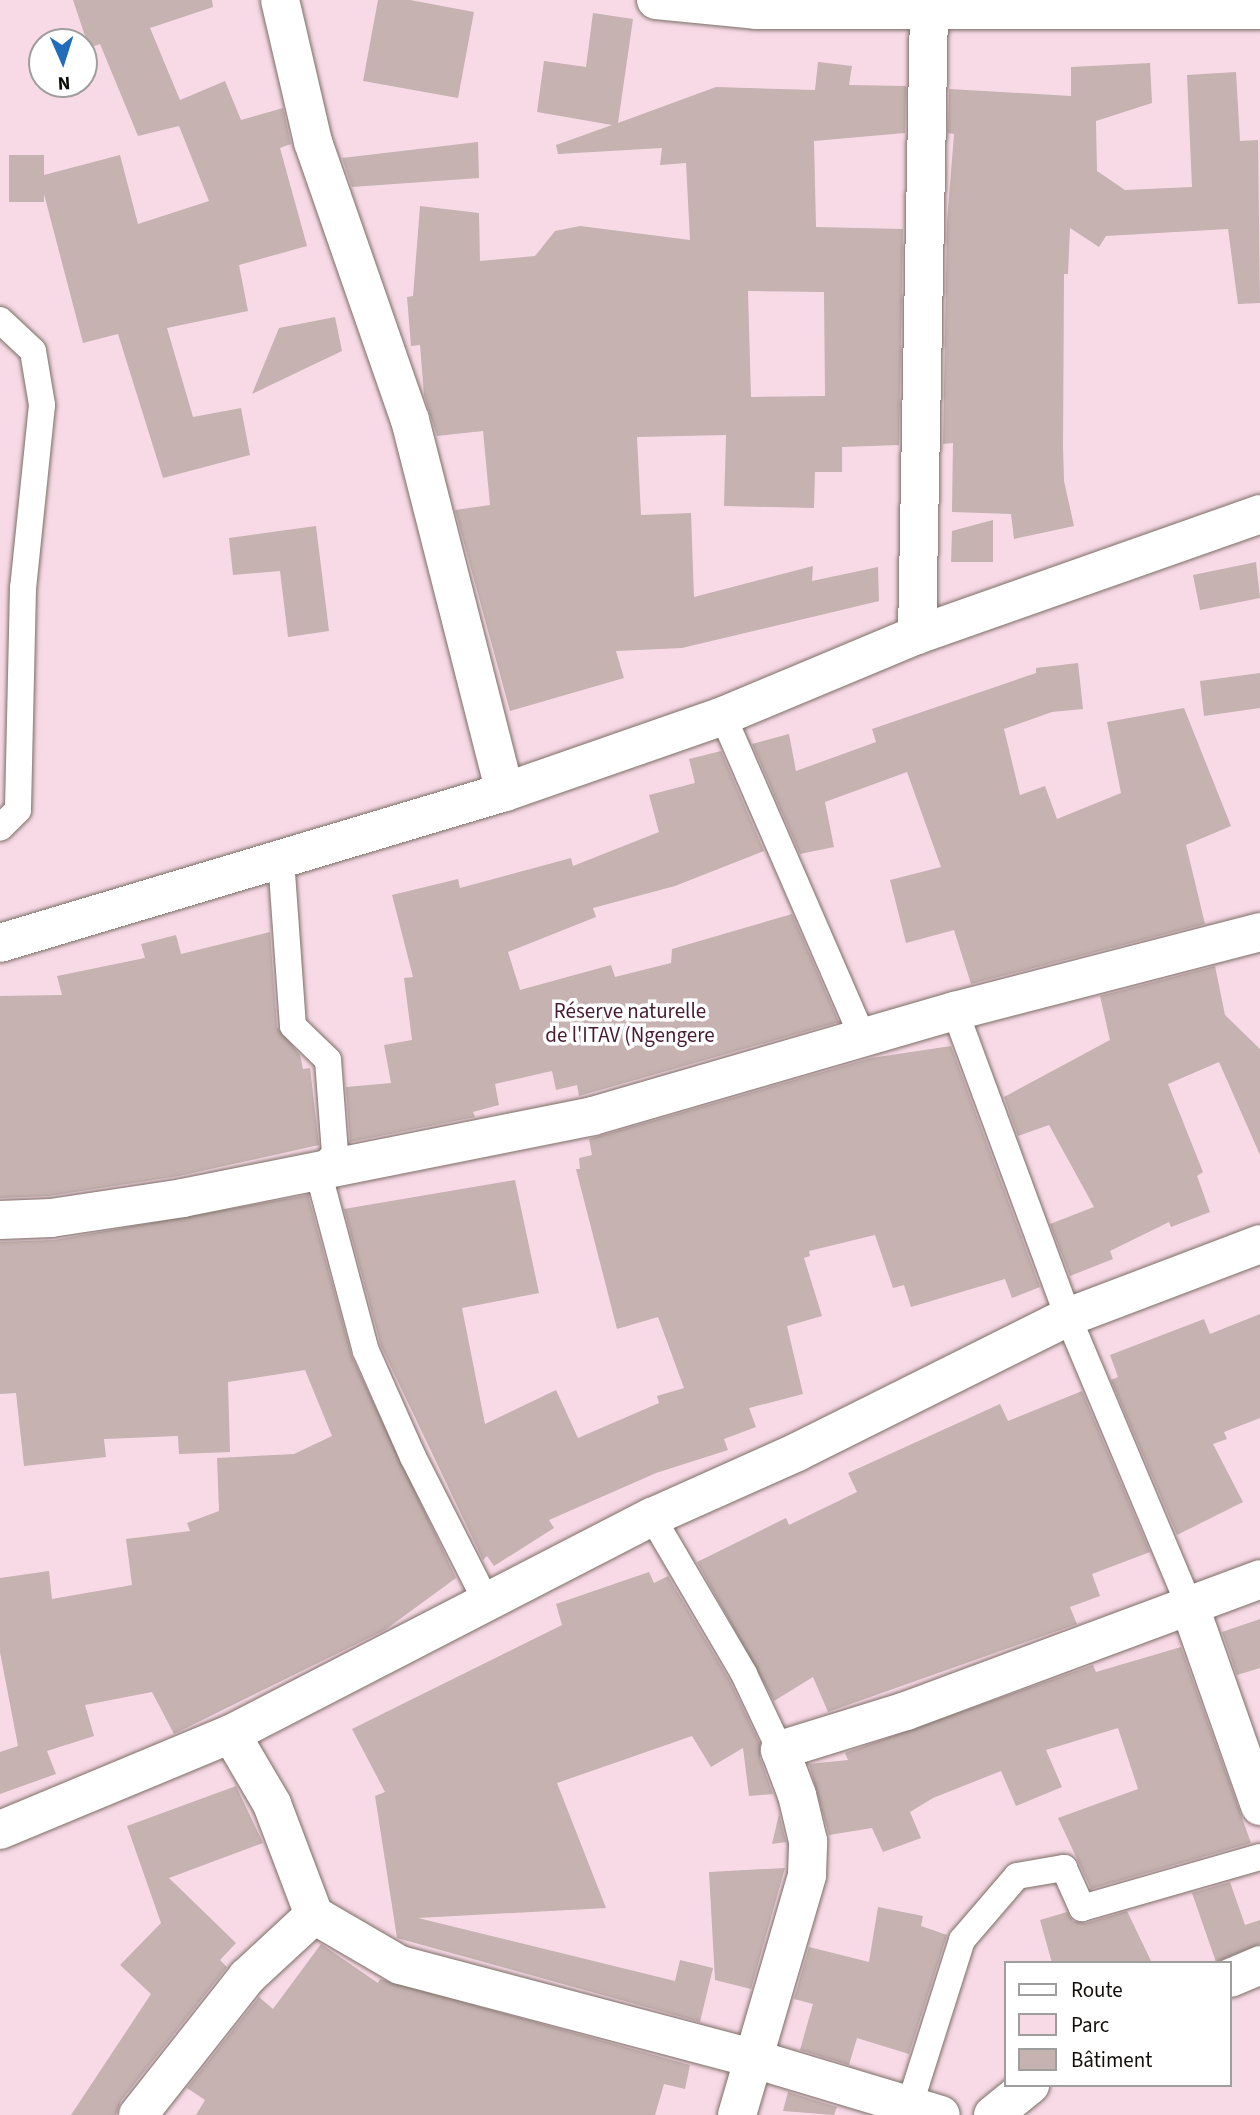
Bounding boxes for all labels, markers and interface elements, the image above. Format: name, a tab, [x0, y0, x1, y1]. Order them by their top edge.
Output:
north arrow	[28, 28, 98, 98]
text: N	[57, 69, 71, 96]
park label: Réserve naturelle de l'ITAV (Ngengere	[545, 998, 715, 1048]
legend	[1004, 1961, 1232, 2087]
text: Route	[1071, 1975, 1123, 2005]
text: Parc	[1071, 2010, 1109, 2040]
text: Bâtiment	[1071, 2045, 1152, 2075]

